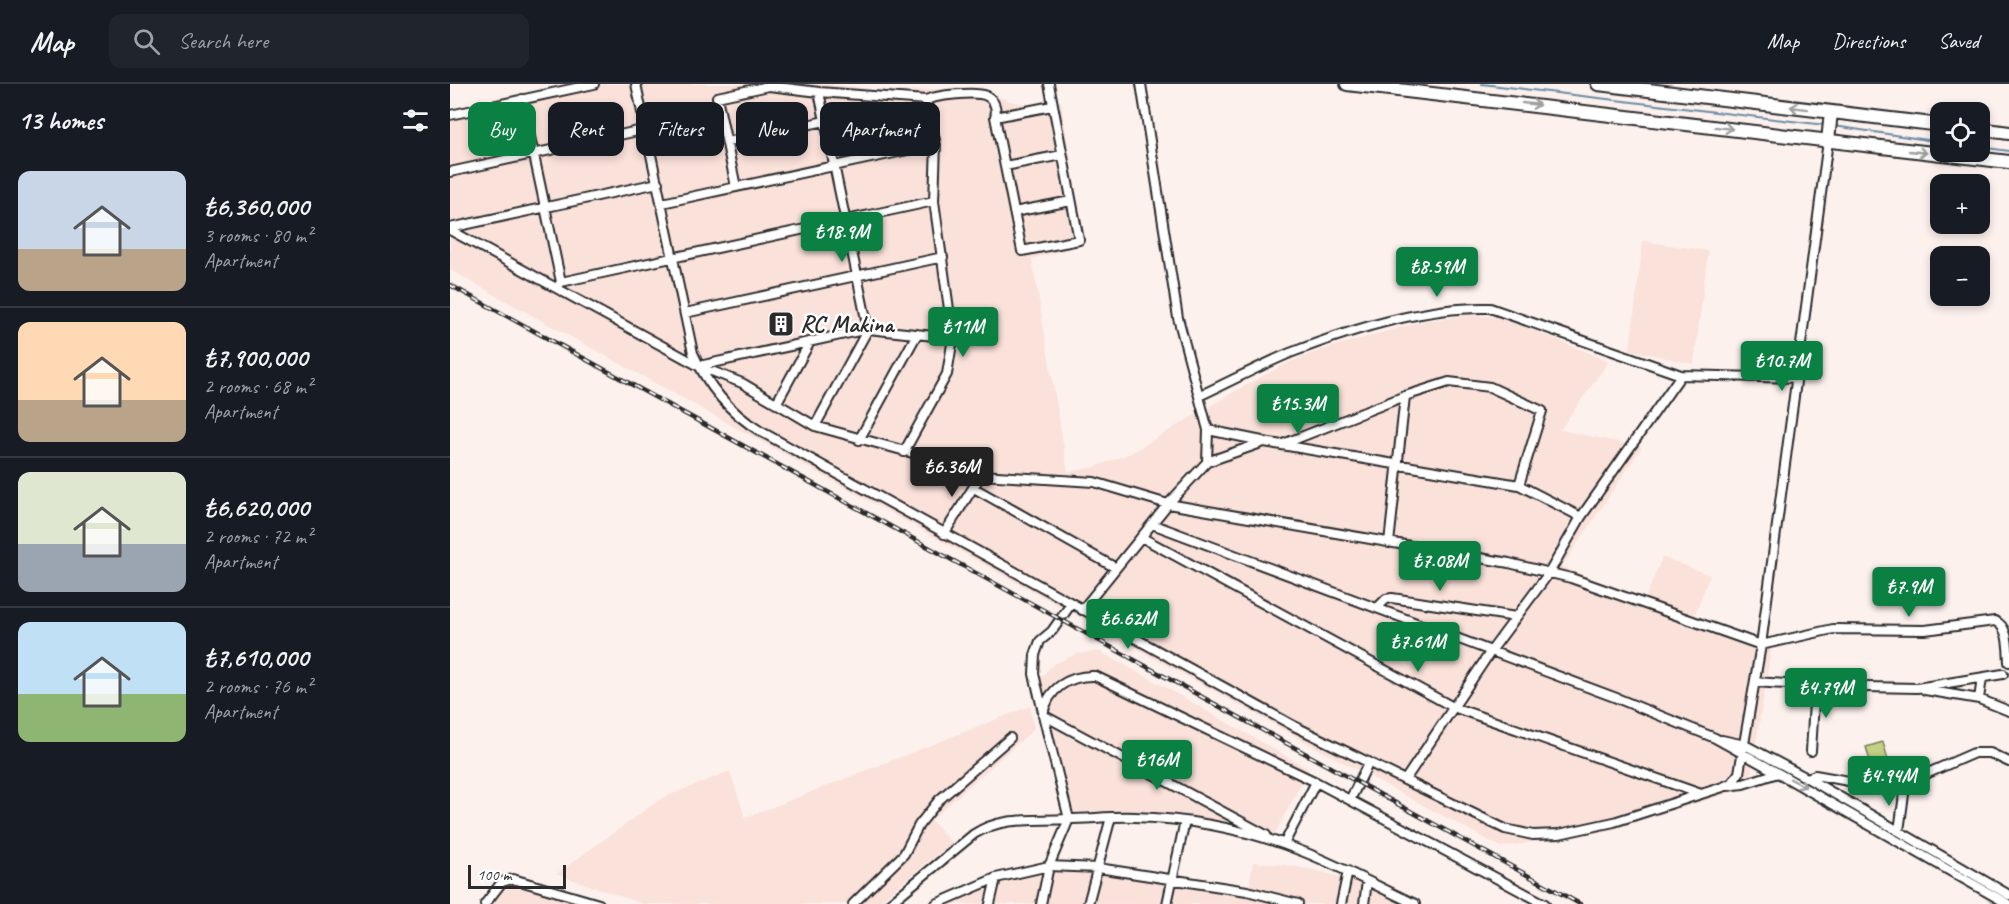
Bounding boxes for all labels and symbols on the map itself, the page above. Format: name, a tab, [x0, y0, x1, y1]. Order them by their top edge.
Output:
one-way arrow	[1520, 99, 1540, 110]
one-way arrow	[1790, 103, 1810, 114]
one-way arrow	[1714, 123, 1734, 134]
one-way arrow	[1907, 147, 1927, 158]
pin: ₺18.9M	[793, 212, 891, 263]
pin: ₺8.59M	[1388, 247, 1486, 298]
pin: ₺11M	[927, 307, 999, 358]
building icon: RC Makina	[766, 309, 796, 339]
place label: RC Makina	[800, 309, 895, 339]
pin: ₺10.7M	[1733, 341, 1831, 392]
pin: ₺15.3M	[1249, 384, 1347, 435]
pin: ₺6.36M	[903, 447, 1001, 498]
pin: ₺7.08M	[1391, 541, 1489, 592]
pin: ₺7.9M	[1867, 567, 1951, 618]
pin: ₺6.62M	[1079, 599, 1177, 650]
pin: ₺7.61M	[1369, 622, 1467, 673]
pin: ₺4.79M	[1777, 668, 1875, 719]
pin: ₺16M	[1121, 740, 1193, 791]
pin: ₺4.94M	[1840, 756, 1938, 807]
one-way arrow	[1789, 777, 1806, 789]
scale bar	[468, 862, 566, 890]

